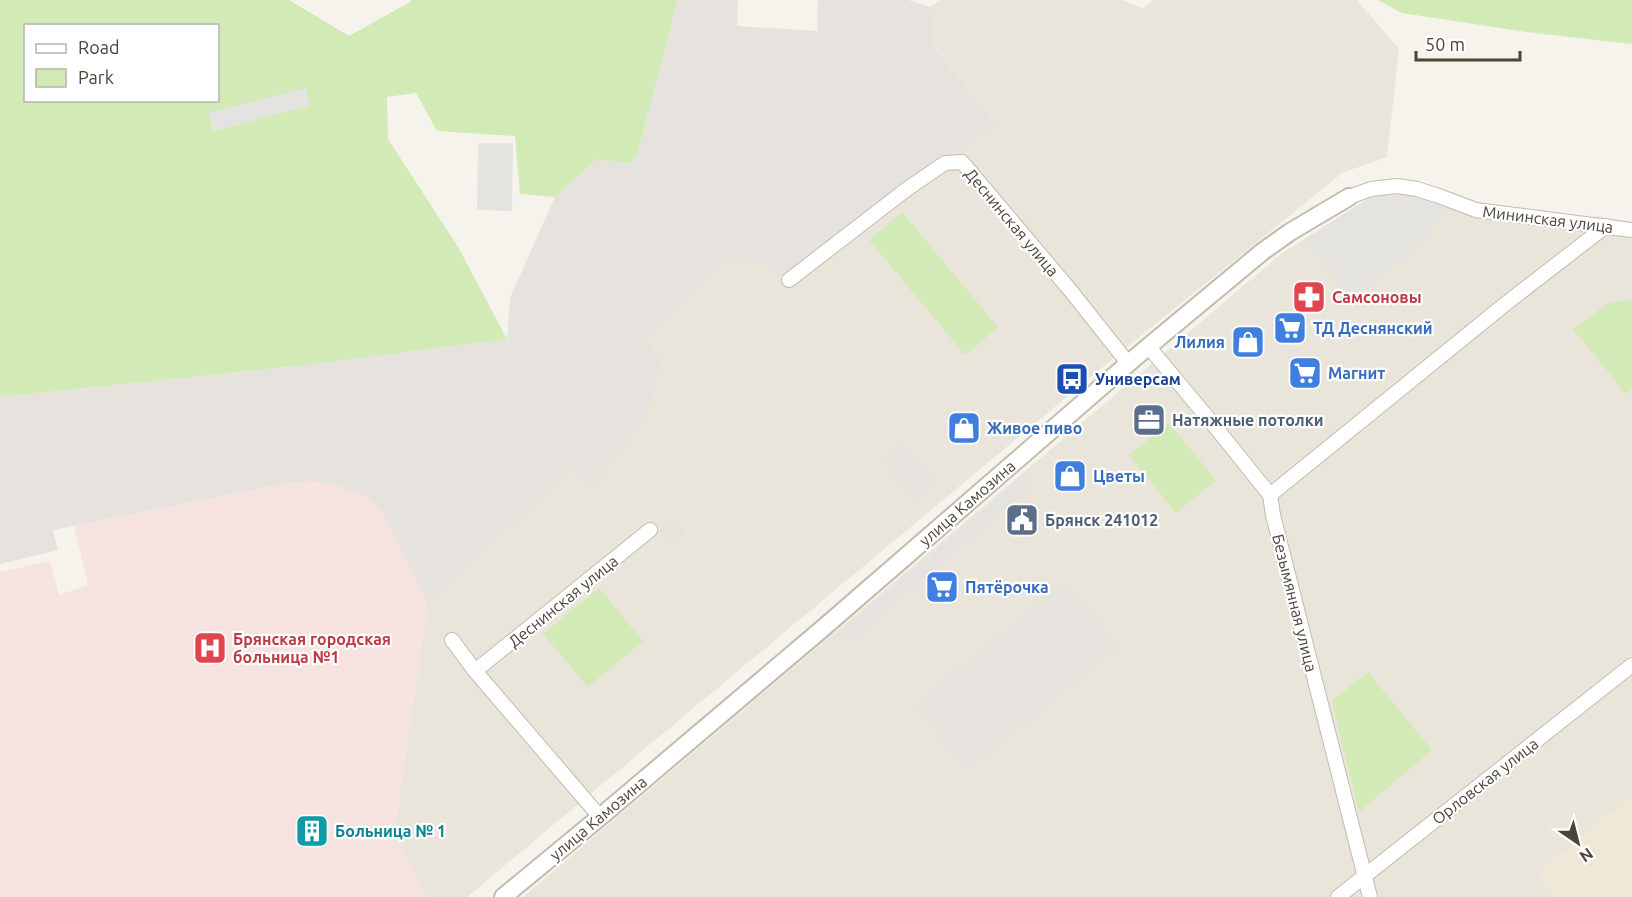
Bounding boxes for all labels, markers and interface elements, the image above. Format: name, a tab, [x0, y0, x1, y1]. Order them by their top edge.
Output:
legend	[24, 24, 219, 102]
scale bar	[1416, 24, 1520, 62]
text: 50 m	[1425, 34, 1465, 54]
text: Road	[78, 37, 120, 57]
text: Park	[78, 67, 114, 87]
street label: Деснинская улица	[962, 164, 1062, 280]
street label: Мининская улица	[1482, 202, 1614, 236]
pharmacy icon: Самсоновы	[1291, 279, 1327, 315]
place label: Самсоновы	[1332, 288, 1422, 306]
supermarket icon: ТД Деснянский	[1272, 310, 1308, 346]
place label: ТД Деснянский	[1313, 319, 1433, 337]
shop icon: Лилия	[1230, 324, 1266, 360]
place label: Лилия	[1174, 333, 1225, 351]
supermarket icon: Магнит	[1287, 355, 1323, 391]
bus stop icon: Универсам	[1054, 361, 1090, 397]
place label: Магнит	[1328, 364, 1385, 382]
place label: Универсам	[1095, 370, 1181, 388]
office icon: Натяжные потолки	[1131, 402, 1167, 438]
shop icon: Живое пиво	[946, 410, 982, 446]
place label: Натяжные потолки	[1172, 411, 1324, 429]
place label: Живое пиво	[987, 419, 1082, 437]
street label: улица Камозина	[915, 457, 1019, 549]
shop icon: Цветы	[1052, 458, 1088, 494]
place label: Цветы	[1093, 467, 1145, 485]
public building icon: Брянск 241012	[1004, 502, 1040, 538]
place label: Брянск 241012	[1045, 511, 1158, 529]
street label: Безымянная улица	[1269, 532, 1321, 674]
street label: Деснинская улица	[505, 551, 621, 651]
supermarket icon: Пятёрочка	[924, 569, 960, 605]
place label: Пятёрочка	[965, 578, 1049, 596]
hospital icon: Брянская городская больница №1	[192, 630, 228, 666]
place label: Брянская городская больница №1	[233, 630, 391, 666]
street label: Орловская улица	[1429, 734, 1541, 828]
street label: улица Камозина	[546, 772, 650, 864]
building icon: Больница № 1	[294, 813, 330, 849]
north arrow	[1548, 813, 1608, 873]
place label: Больница № 1	[335, 822, 446, 840]
text: N	[1577, 844, 1597, 866]

